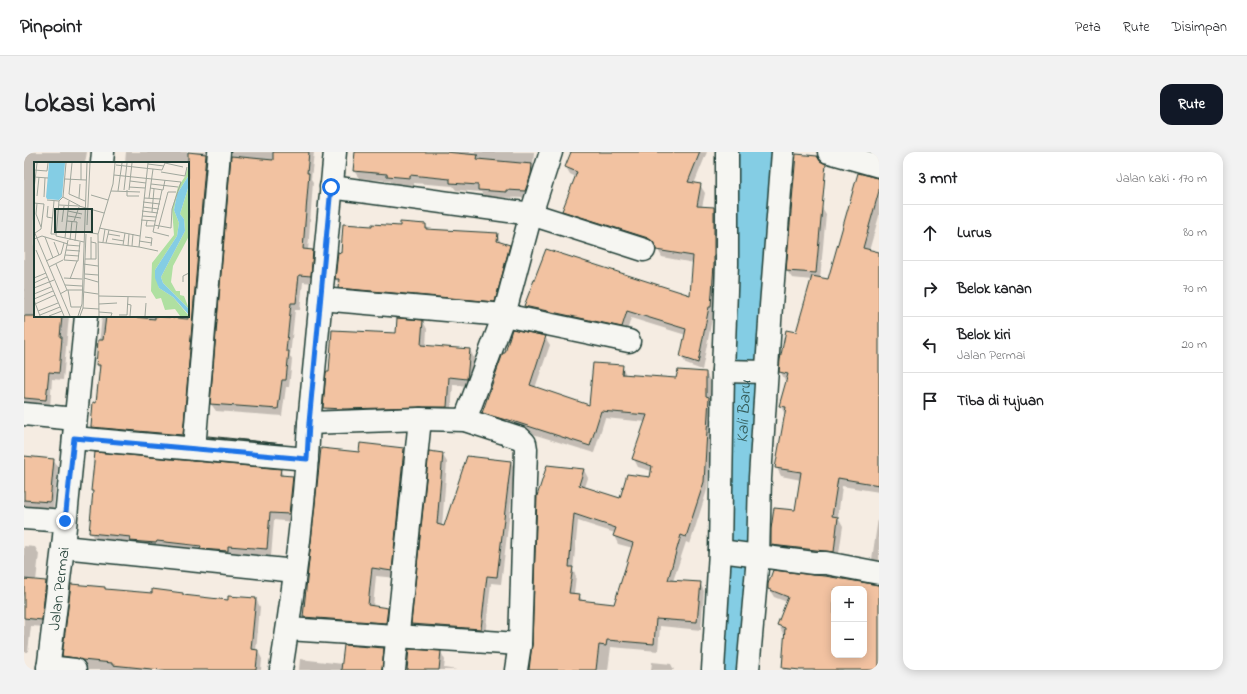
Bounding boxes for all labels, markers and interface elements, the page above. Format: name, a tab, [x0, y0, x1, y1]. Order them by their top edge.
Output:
text: Pinpoint	[20, 14, 82, 41]
text: Peta	[1075, 17, 1101, 38]
text: Rute	[1123, 17, 1150, 38]
text: Disimpan	[1172, 17, 1227, 38]
text: Lokasi kami	[24, 84, 156, 125]
button: Rute	[1160, 84, 1223, 125]
inset map	[34, 162, 189, 317]
text: 3 mnt	[919, 166, 958, 191]
text: Jalan kaki · 170 m	[1116, 169, 1207, 188]
route start	[322, 178, 340, 196]
icon: ahead	[919, 222, 941, 244]
text: Lurus	[957, 222, 992, 244]
text: 80 m	[1183, 223, 1207, 242]
icon: right	[919, 278, 941, 300]
text: Belok kanan	[957, 278, 1032, 300]
text: 70 m	[1183, 279, 1207, 298]
text: Belok kiri	[957, 324, 1011, 346]
icon: left	[919, 334, 941, 356]
text: 20 m	[1182, 335, 1207, 354]
text: Jalan Permai	[957, 346, 1025, 365]
water label: Kali Baru	[730, 379, 759, 444]
icon: arrive	[919, 390, 941, 412]
text: Tiba di tujuan	[957, 390, 1044, 412]
route end	[56, 512, 74, 530]
street label: Jalan Permai	[43, 546, 77, 632]
map controls	[831, 586, 867, 658]
button: +	[831, 586, 867, 622]
button: −	[831, 622, 867, 658]

